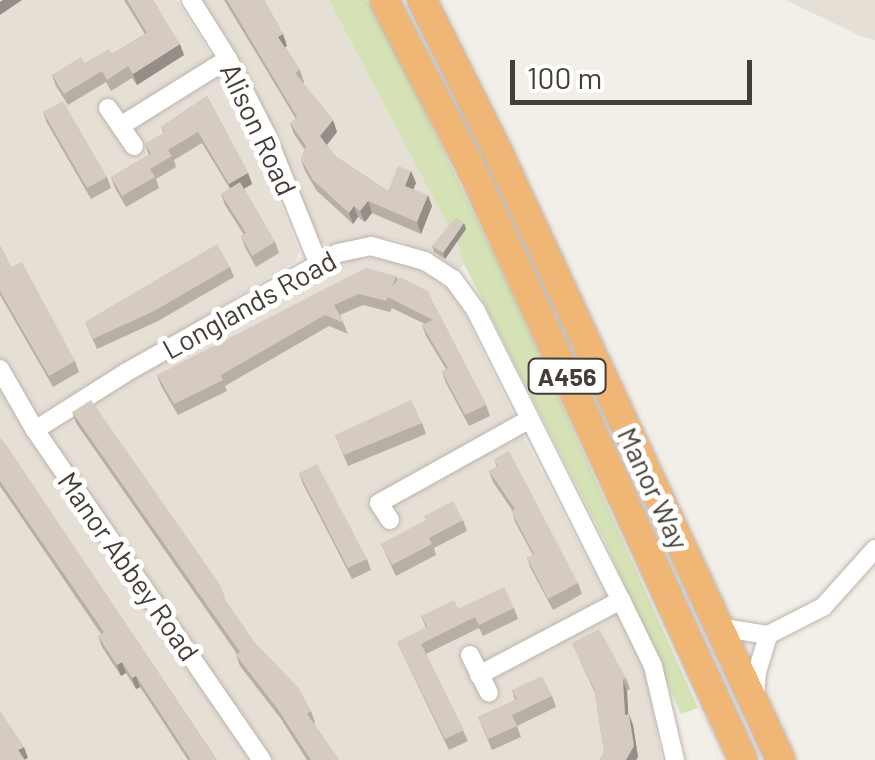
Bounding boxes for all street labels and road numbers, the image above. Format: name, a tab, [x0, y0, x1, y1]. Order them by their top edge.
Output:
street label: Alison Road	[214, 58, 304, 200]
street label: Longlands Road	[156, 242, 342, 366]
road number: A456	[527, 356, 607, 396]
street label: Manor Way	[611, 422, 697, 554]
street label: Manor Abbey Road	[51, 465, 207, 667]

